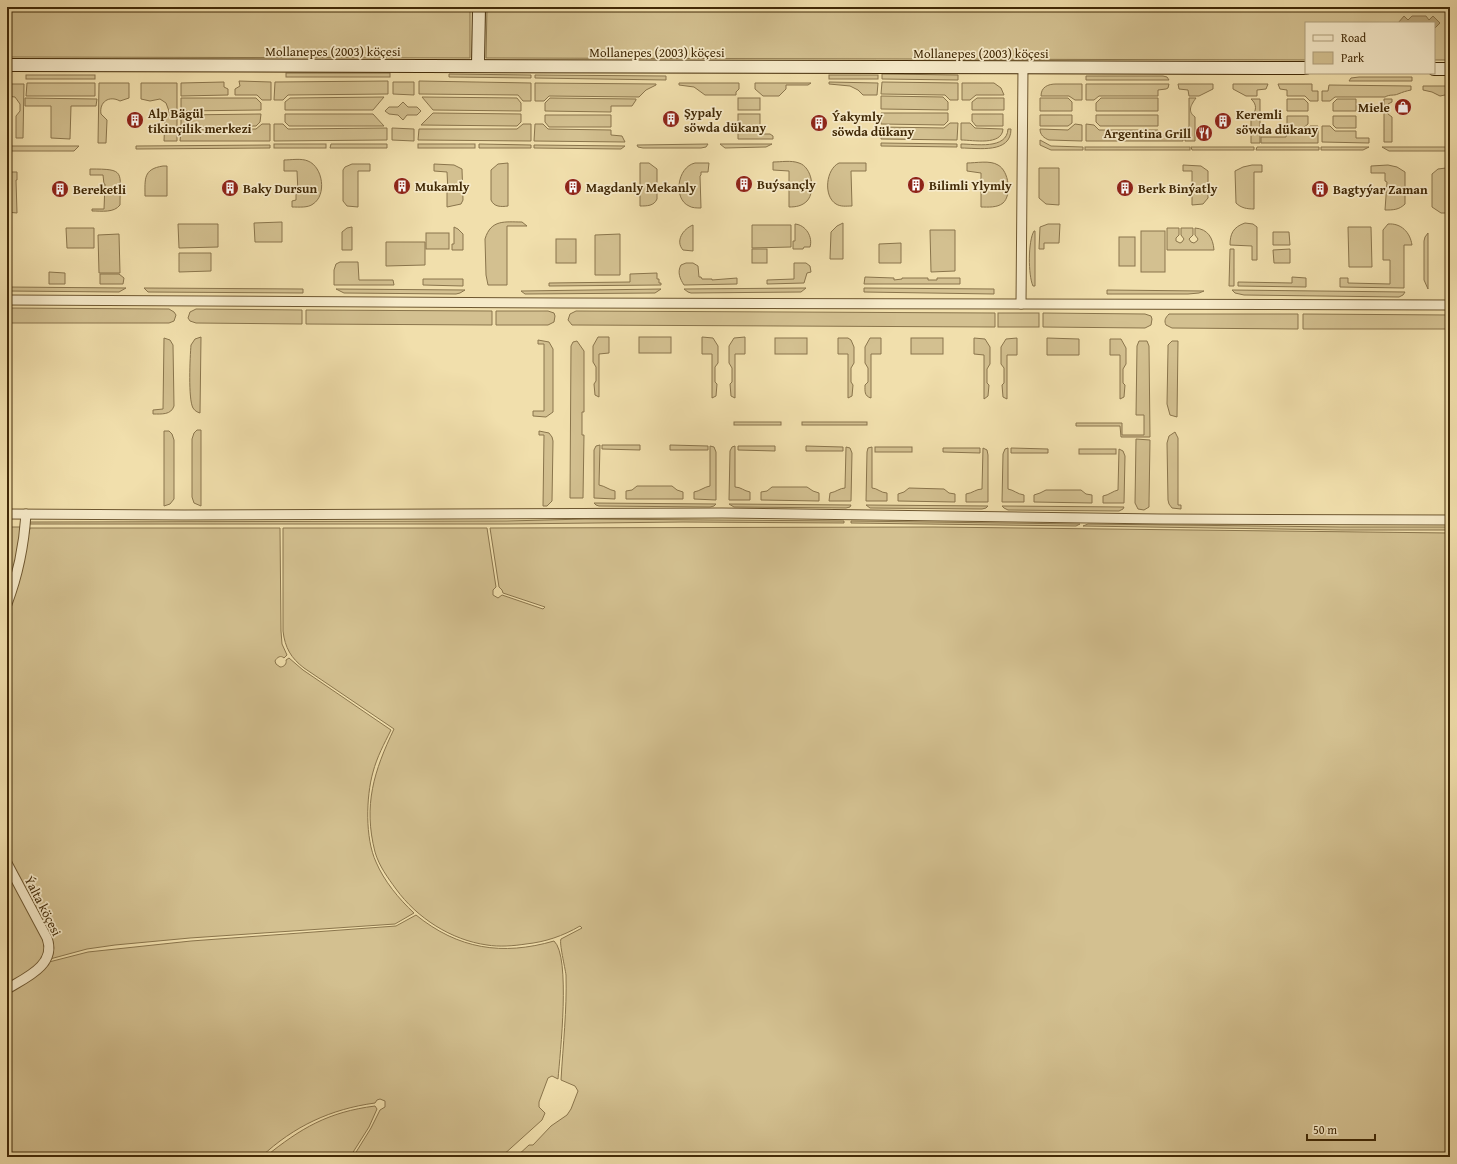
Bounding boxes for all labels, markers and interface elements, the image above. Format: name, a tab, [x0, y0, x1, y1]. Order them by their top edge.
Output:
legend	[1305, 22, 1435, 74]
text: Road	[1341, 29, 1367, 46]
street label: Mollanepes (2003) köçesi	[265, 42, 401, 61]
street label: Mollanepes (2003) köçesi	[589, 43, 725, 62]
street label: Mollanepes (2003) köçesi	[913, 44, 1049, 63]
text: Park	[1341, 49, 1365, 66]
shop icon: Miele	[1393, 97, 1413, 117]
place label: Miele	[1358, 98, 1390, 117]
place label: Şypaly söwda dükany	[684, 103, 767, 137]
place label: Alp Bägül tikinçilik merkezi	[148, 104, 252, 138]
place label: Keremli söwda dükany	[1236, 105, 1319, 139]
place label: Ýakymly söwda dükany	[832, 107, 915, 141]
building icon: Şypaly söwda dükany	[661, 109, 681, 129]
building icon: Alp Bägül tikinçilik merkezi	[125, 110, 145, 130]
building icon: Keremli söwda dükany	[1213, 111, 1233, 131]
building icon: Ýakymly söwda dükany	[809, 113, 829, 133]
restaurant icon: Argentina Grill	[1194, 123, 1214, 143]
place label: Argentina Grill	[1104, 124, 1191, 143]
building icon: Buýsançly	[734, 174, 754, 194]
place label: Buýsançly	[757, 175, 816, 194]
building icon: Bilimli Ylymly	[906, 175, 926, 195]
building icon: Mukamly	[392, 176, 412, 196]
place label: Bilimli Ylymly	[929, 176, 1012, 195]
place label: Mukamly	[415, 177, 470, 196]
building icon: Magdanly Mekanly	[563, 177, 583, 197]
building icon: Baky Dursun	[220, 178, 240, 198]
place label: Magdanly Mekanly	[586, 178, 696, 197]
building icon: Berk Binýatly	[1115, 178, 1135, 198]
building icon: Bereketli	[50, 179, 70, 199]
place label: Baky Dursun	[243, 179, 318, 198]
place label: Berk Binýatly	[1138, 179, 1218, 198]
building icon: Bagtyýar Zaman	[1310, 179, 1330, 199]
place label: Bereketli	[73, 180, 126, 199]
place label: Bagtyýar Zaman	[1333, 180, 1428, 199]
street label: Ýalta köçesi	[20, 873, 66, 940]
scale bar	[1307, 1116, 1375, 1142]
text: 50 m	[1313, 1121, 1337, 1138]

